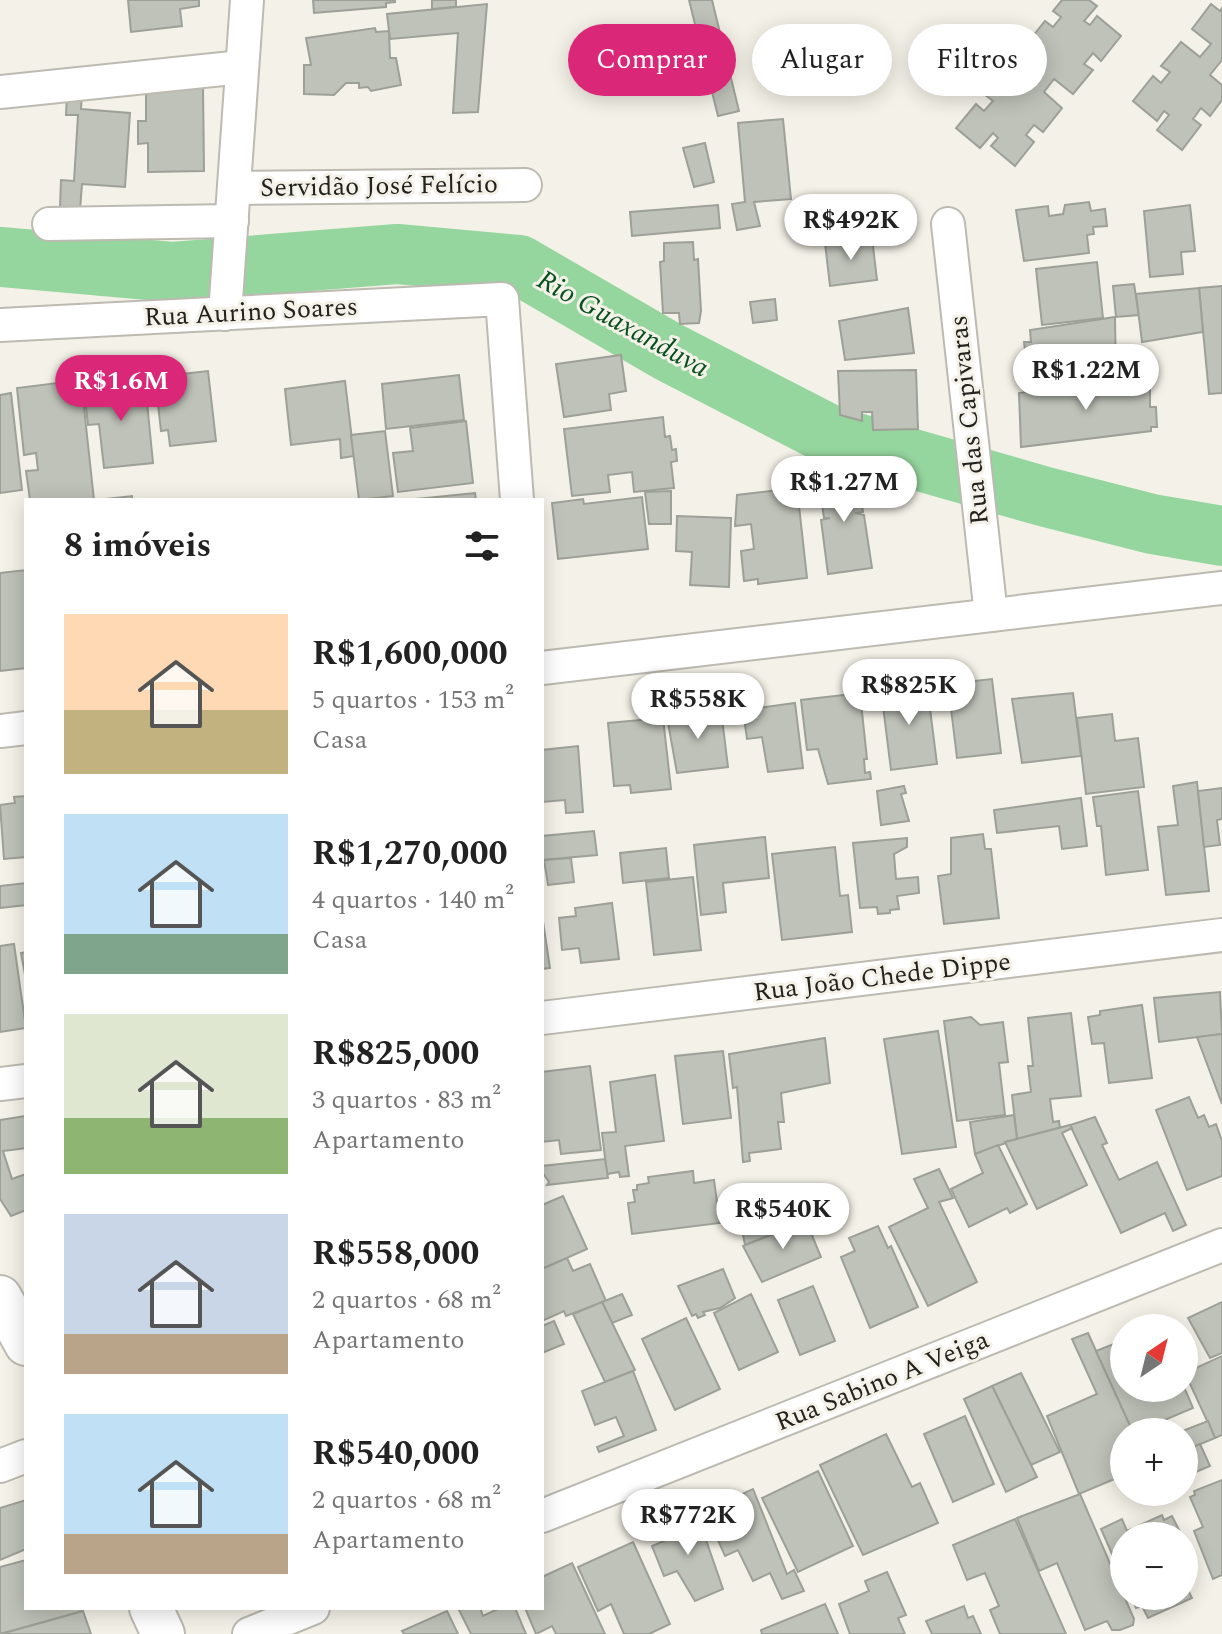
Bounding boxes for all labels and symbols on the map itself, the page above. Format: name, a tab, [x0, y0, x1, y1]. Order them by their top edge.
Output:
street label: Servidão José Felício	[260, 164, 498, 208]
pin: R$492K	[786, 194, 916, 262]
water label: Rio Guaxanduva	[529, 259, 717, 389]
street label: Rua Aurino Soares	[143, 286, 359, 338]
street label: Rua das Capivaras	[938, 313, 1000, 527]
pin: R$1.22M	[1012, 344, 1160, 412]
pin: R$1.6M	[56, 355, 186, 423]
pin: R$1.27M	[770, 456, 918, 524]
pin: R$825K	[844, 659, 974, 727]
pin: R$558K	[633, 673, 763, 741]
street label: Rua João Chede Dippe	[751, 941, 1013, 1013]
pin: R$540K	[718, 1183, 848, 1251]
north arrow	[1110, 1314, 1198, 1402]
street label: Rua Sabino A Veiga	[769, 1320, 995, 1442]
pin: R$772K	[623, 1489, 753, 1557]

